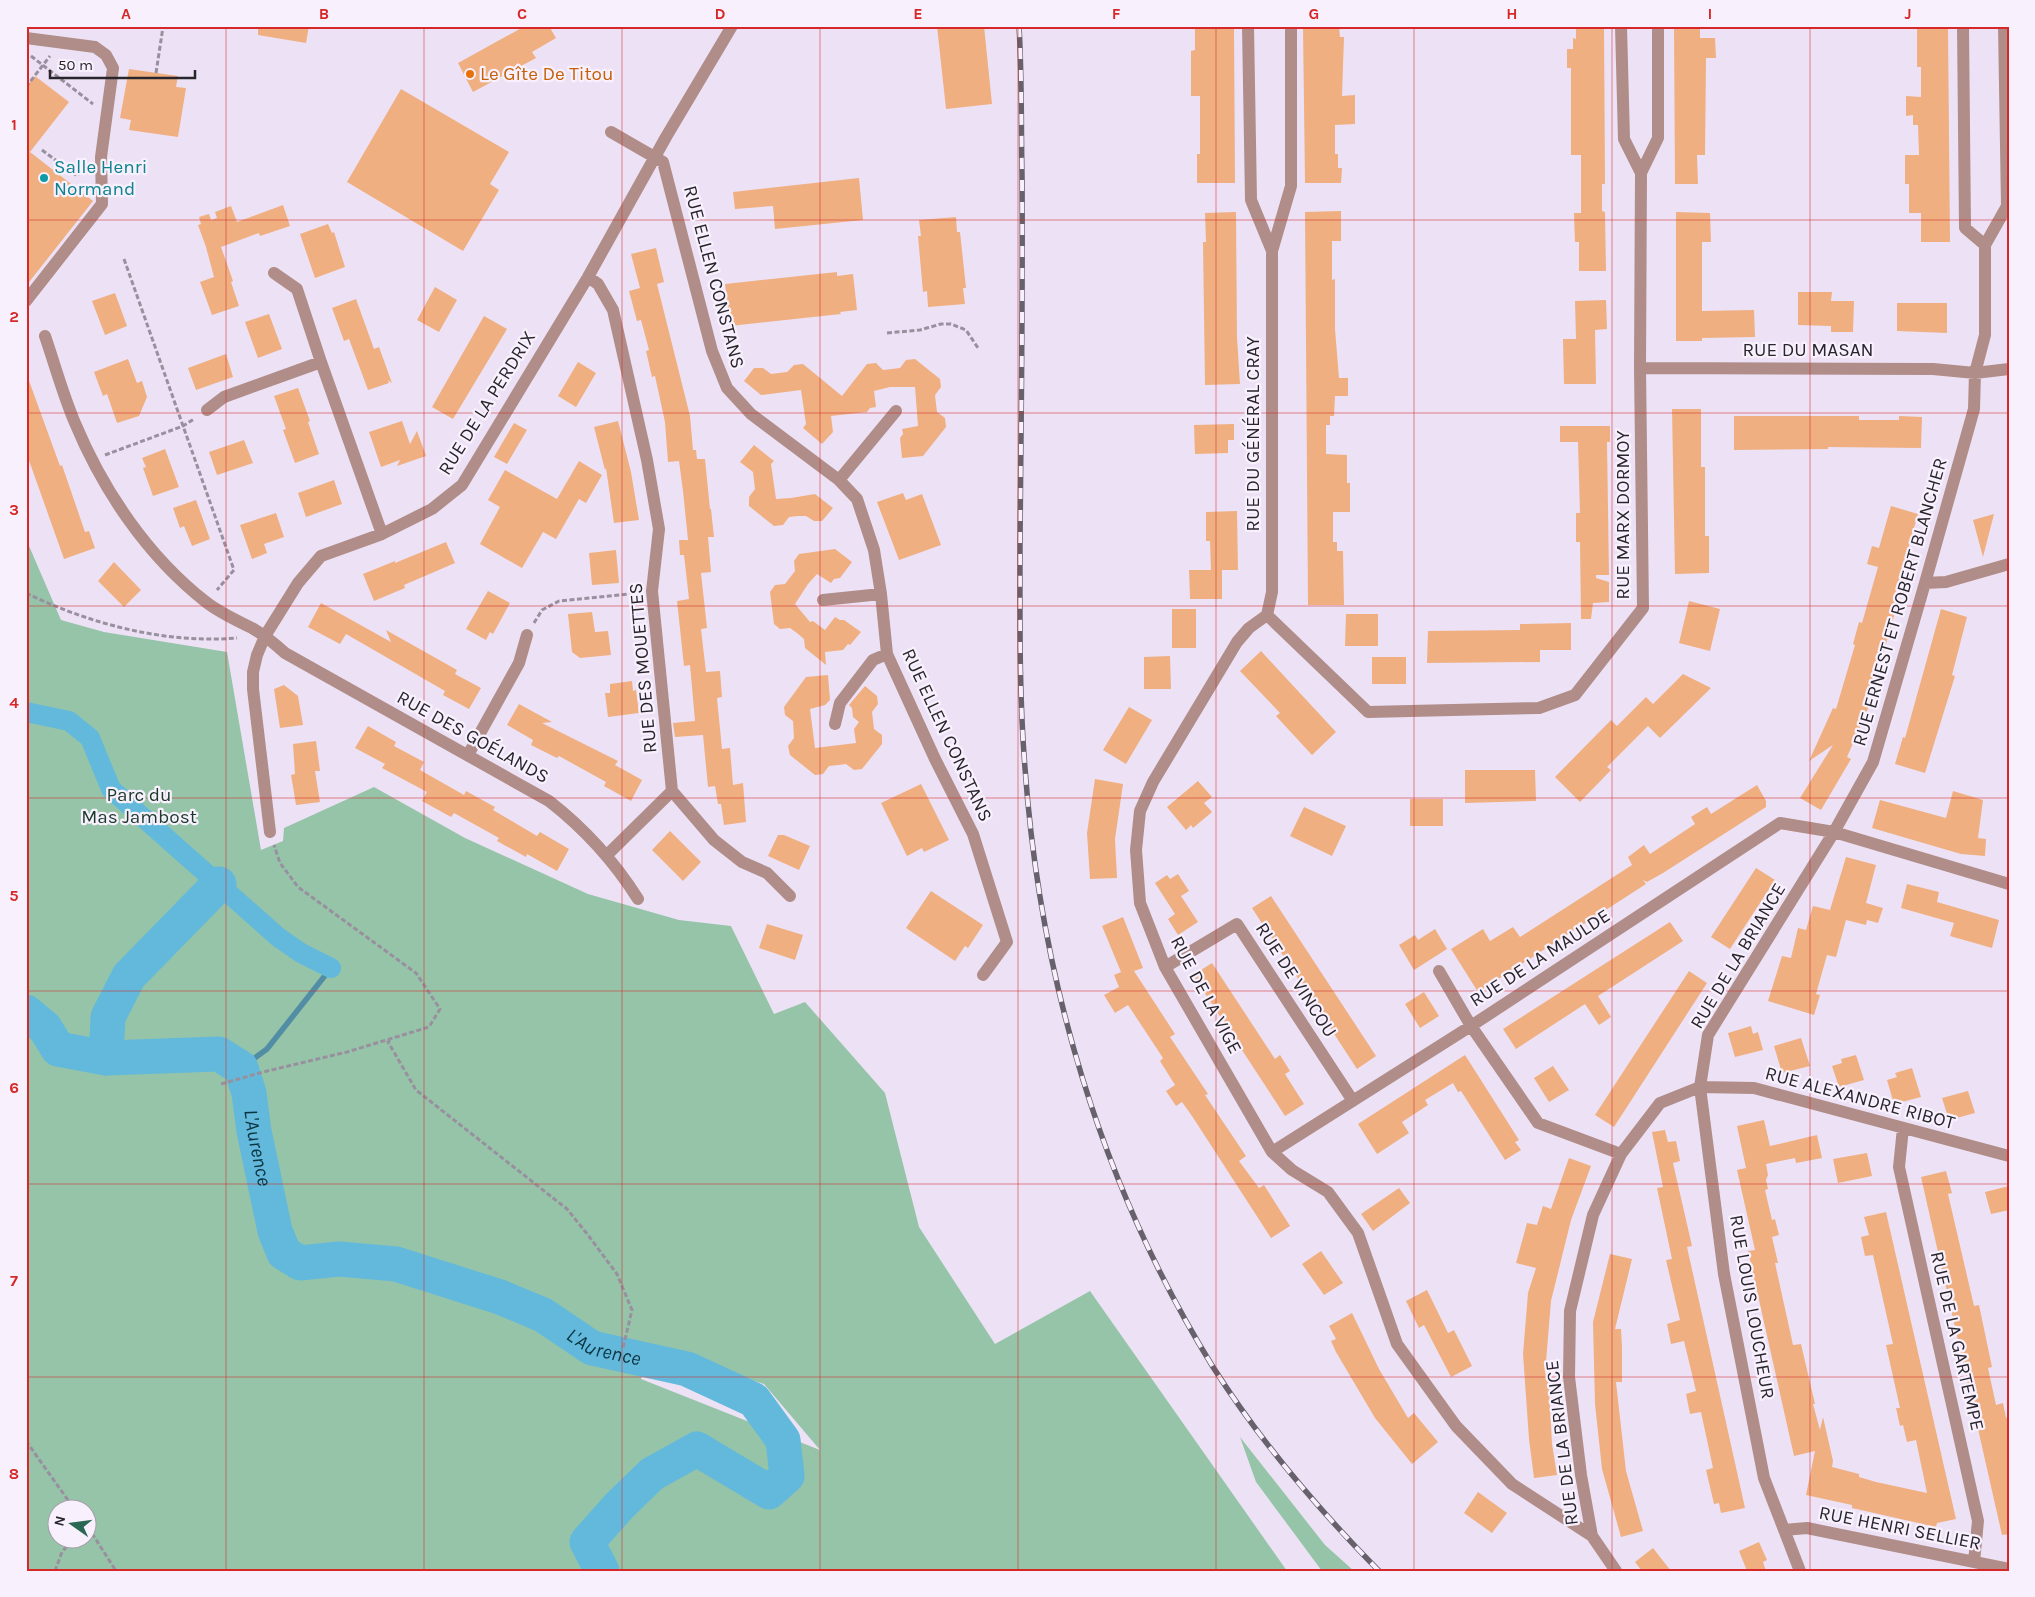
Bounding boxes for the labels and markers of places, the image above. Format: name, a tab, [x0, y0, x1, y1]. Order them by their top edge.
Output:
place label: Le Gîte De Titou	[480, 63, 613, 85]
marker: Le Gîte De Titou	[464, 68, 476, 80]
place label: Salle Henri Normand	[54, 156, 147, 200]
marker: Salle Henri Normand	[38, 172, 50, 184]

